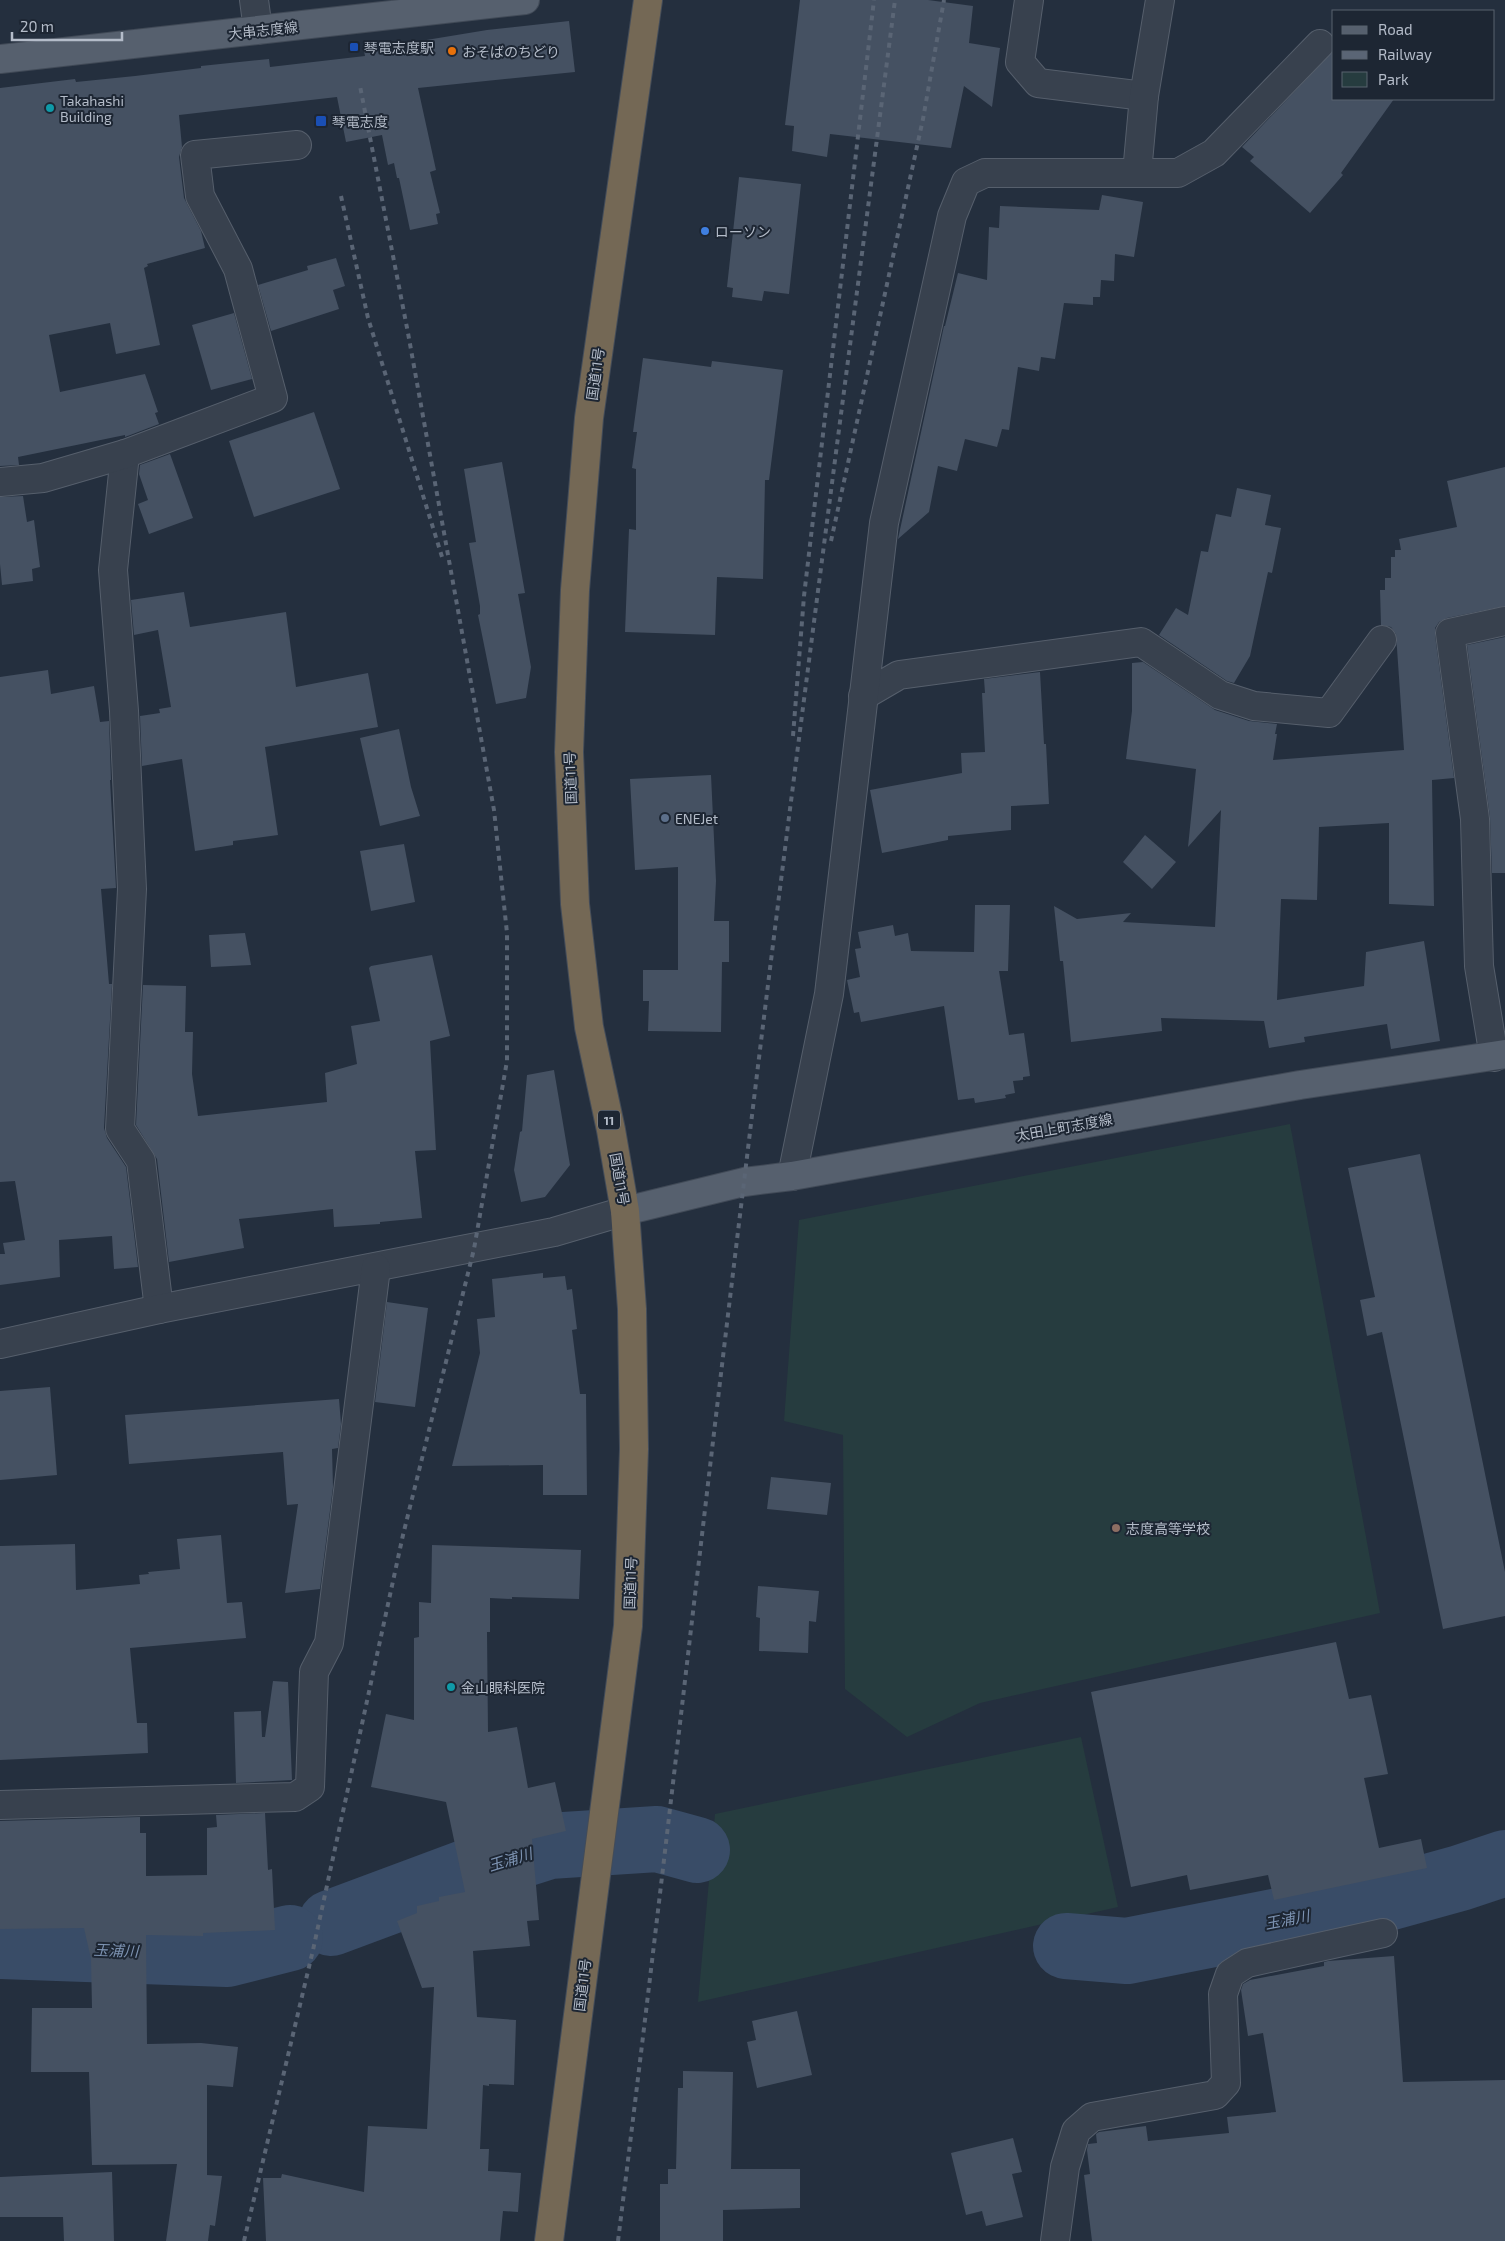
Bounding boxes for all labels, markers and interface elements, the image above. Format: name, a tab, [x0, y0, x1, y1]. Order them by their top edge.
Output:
scale bar	[12, 10, 122, 42]
legend	[1332, 10, 1495, 100]
text: 20 m	[20, 17, 54, 35]
street label: 大串志度線	[227, 18, 299, 42]
text: Road	[1378, 20, 1413, 38]
place label: 琴電志度駅	[364, 39, 434, 56]
marker: 琴電志度駅	[348, 41, 360, 53]
place label: おそばのちどり	[462, 43, 560, 60]
marker: おそばのちどり	[446, 45, 458, 57]
text: Railway	[1378, 45, 1432, 63]
text: Park	[1378, 70, 1409, 88]
place label: Takahashi Building	[60, 92, 124, 125]
marker: Takahashi Building	[44, 102, 56, 114]
place label: 琴電志度	[332, 113, 388, 130]
marker: 琴電志度	[314, 114, 328, 128]
place label: ローソン	[715, 223, 771, 240]
marker: ローソン	[699, 225, 711, 237]
street label: 国道11号	[583, 346, 607, 402]
street label: 国道11号	[561, 751, 579, 805]
place label: ENEJet	[675, 810, 718, 827]
marker: ENEJet	[659, 812, 671, 824]
road number: 11	[598, 1110, 620, 1130]
street label: 太田上町志度線	[1014, 1110, 1114, 1144]
street label: 国道11号	[607, 1151, 633, 1207]
place label: 志度高等学校	[1126, 1520, 1210, 1537]
marker: 志度高等学校	[1110, 1522, 1122, 1534]
street label: 国道11号	[621, 1556, 639, 1610]
place label: 金山眼科医院	[461, 1679, 545, 1696]
marker: 金山眼科医院	[445, 1681, 457, 1693]
water label: 玉浦川	[486, 1843, 536, 1874]
water label: 玉浦川	[1263, 1905, 1313, 1932]
water label: 玉浦川	[93, 1940, 141, 1960]
street label: 国道11号	[570, 1958, 594, 2012]

